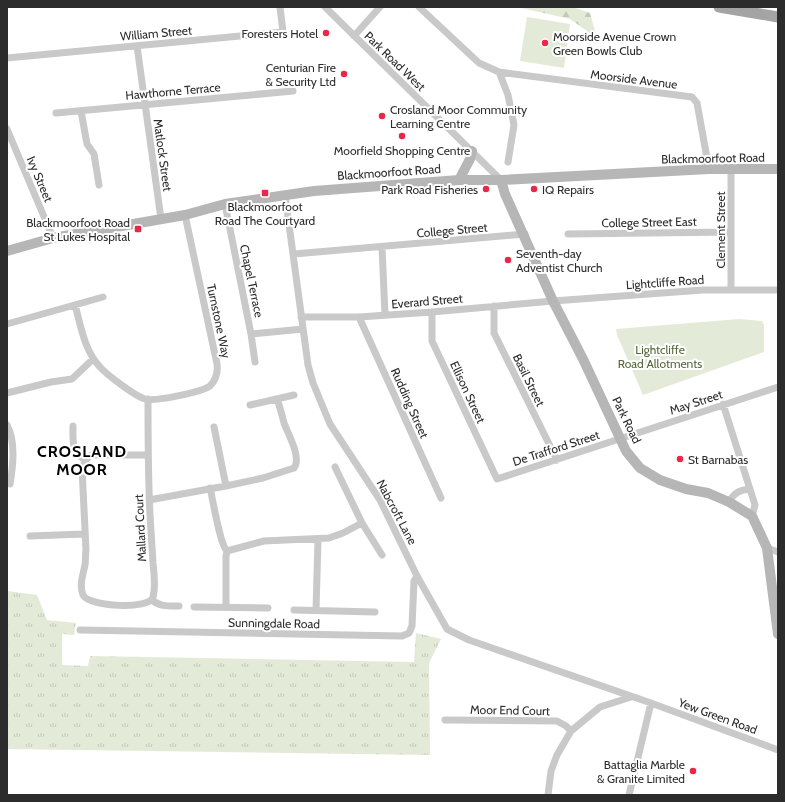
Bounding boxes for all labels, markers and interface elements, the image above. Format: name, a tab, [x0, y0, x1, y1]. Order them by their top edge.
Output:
street label: William Street	[120, 22, 192, 44]
place label: Foresters Hotel	[242, 26, 318, 41]
marker: Foresters Hotel	[321, 28, 331, 38]
street label: Park Road West	[361, 28, 429, 94]
place label: Moorside Avenue Crown Green Bowls Club	[553, 29, 677, 58]
marker: Moorside Avenue Crown Green Bowls Club	[540, 38, 550, 48]
place label: Centurian Fire & Security Ltd	[266, 60, 336, 89]
street label: Moorside Avenue	[590, 66, 678, 92]
marker: Centurian Fire & Security Ltd	[339, 69, 349, 79]
street label: Hawthorne Terrace	[125, 79, 221, 103]
place label: Crosland Moor Community Learning Centre	[390, 102, 527, 131]
marker: Crosland Moor Community Learning Centre	[377, 111, 387, 121]
street label: Matlock Street	[150, 118, 176, 192]
marker: Moorfield Shopping Centre	[397, 131, 407, 141]
place label: Moorfield Shopping Centre	[334, 143, 470, 158]
street label: Blackmoorfoot Road	[661, 150, 765, 166]
street label: Ivy Street	[24, 154, 56, 204]
street label: Blackmoorfoot Road	[337, 161, 441, 183]
place label: Park Road Fisheries	[381, 182, 478, 197]
place label: IQ Repairs	[542, 182, 594, 197]
marker: Park Road Fisheries	[481, 184, 491, 194]
marker: IQ Repairs	[529, 184, 539, 194]
marker: Blackmoorfoot Road The Courtyard	[260, 188, 270, 198]
street label: Clement Street	[713, 191, 728, 269]
place label: Blackmoorfoot Road The Courtyard	[215, 199, 315, 228]
street label: College Street East	[601, 214, 697, 230]
place label: Blackmoorfoot Road St Lukes Hospital	[26, 215, 130, 244]
street label: College Street	[416, 219, 488, 241]
marker: Blackmoorfoot Road St Lukes Hospital	[133, 224, 143, 234]
street label: Chapel Terrace	[237, 243, 267, 319]
place label: Seventh-day Adventist Church	[516, 246, 603, 275]
marker: Seventh-day Adventist Church	[503, 255, 513, 265]
street label: Lightcliffe Road	[625, 272, 705, 292]
street label: Turnstone Way	[204, 282, 234, 360]
street label: Everard Street	[391, 290, 463, 312]
park label: Lightcliffe Road Allotments	[618, 342, 702, 371]
street label: Basil Street	[510, 351, 548, 409]
street label: Ellison Street	[447, 359, 489, 425]
street label: Rudding Street	[388, 365, 432, 441]
street label: May Street	[668, 386, 724, 418]
street label: Park Road	[609, 394, 645, 446]
street label: De Trafford Street	[511, 427, 601, 469]
district label: CROSLAND MOOR	[37, 442, 127, 479]
place label: St Barnabas	[688, 452, 748, 467]
marker: St Barnabas	[675, 454, 685, 464]
street label: Nabcroft Lane	[374, 477, 420, 547]
street label: Mallard Court	[131, 494, 149, 562]
street label: Sunningdale Road	[228, 615, 320, 631]
street label: Yew Green Road	[676, 694, 759, 737]
street label: Moor End Court	[470, 702, 550, 718]
place label: Battaglia Marble & Granite Limited	[597, 757, 685, 786]
marker: Battaglia Marble & Granite Limited	[688, 766, 698, 776]

